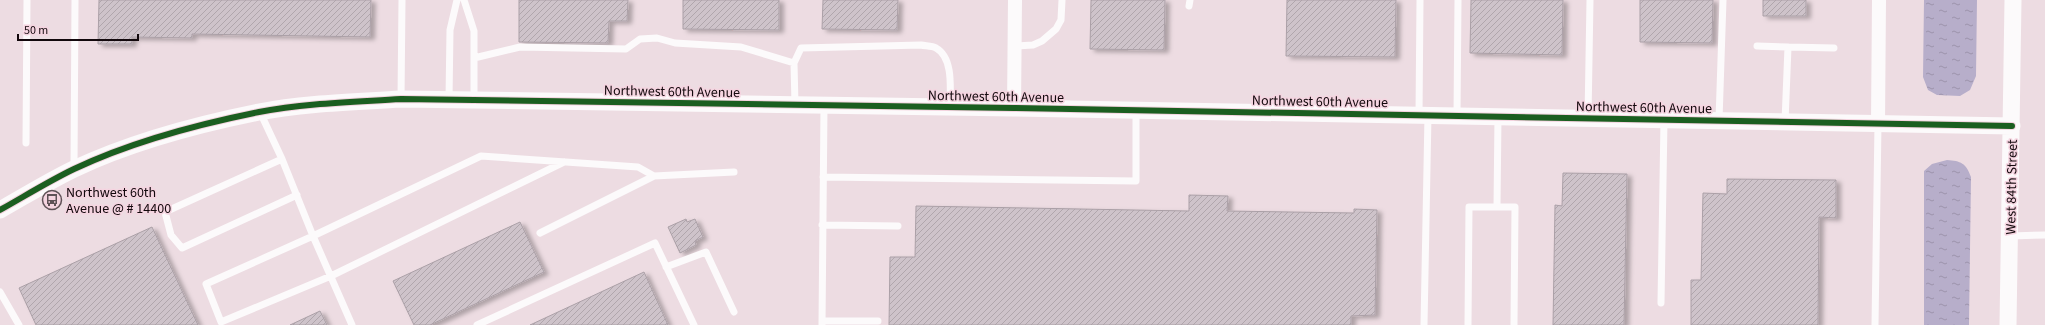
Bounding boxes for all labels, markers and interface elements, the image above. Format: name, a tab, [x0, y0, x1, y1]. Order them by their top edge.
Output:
scale bar	[18, 16, 138, 42]
text: 50 m	[24, 22, 48, 39]
street label: Northwest 60th Avenue	[604, 81, 740, 103]
street label: Northwest 60th Avenue	[928, 86, 1064, 108]
street label: Northwest 60th Avenue	[1252, 91, 1388, 113]
street label: Northwest 60th Avenue	[1576, 97, 1712, 119]
street label: West 84th Street	[2001, 139, 2023, 235]
place label: Northwest 60th Avenue @ # 14400	[66, 183, 171, 219]
bus stop icon: Northwest 60th Avenue @ # 14400	[41, 189, 63, 211]

